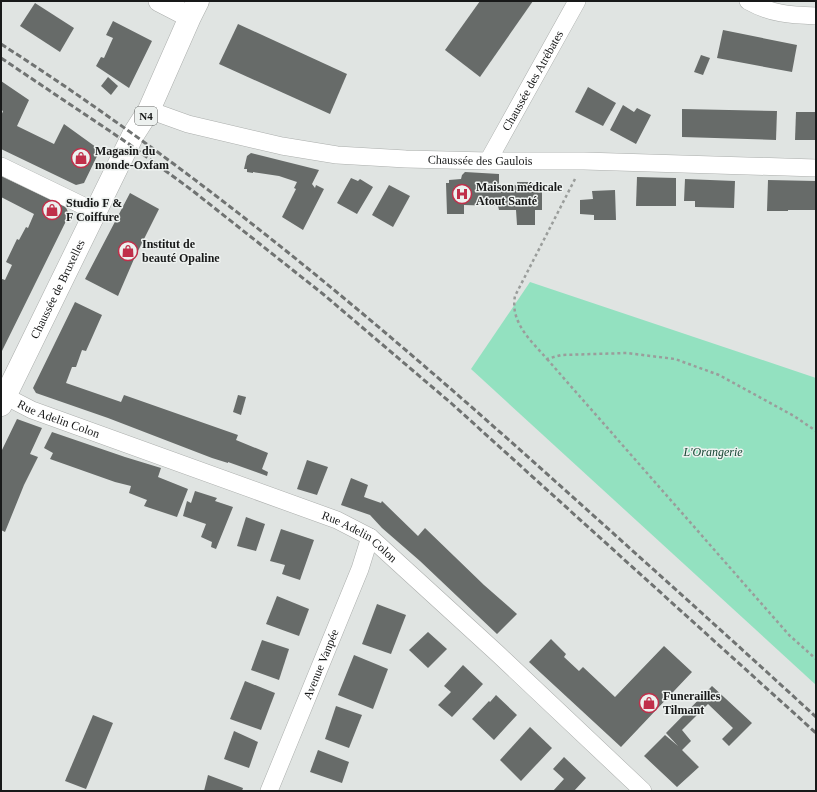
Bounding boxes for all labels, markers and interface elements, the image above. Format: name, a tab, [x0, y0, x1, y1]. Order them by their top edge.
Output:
street label: Chaussée des Atrébates	[499, 28, 566, 133]
road number: N4	[135, 107, 157, 125]
place label: Magasin du monde-Oxfam	[95, 144, 169, 172]
shop icon: Magasin du monde-Oxfam	[70, 147, 92, 169]
street label: Chaussée des Gaulois	[428, 153, 533, 168]
place label: Maison médicale Atout Santé	[476, 180, 563, 208]
hospital icon: Maison médicale Atout Santé	[451, 183, 473, 205]
place label: Studio F & F Coiffure	[66, 196, 122, 224]
shop icon: Studio F & F Coiffure	[41, 199, 63, 221]
street label: Chaussée de Bruxelles	[27, 237, 88, 341]
place label: Institut de beauté Opaline	[142, 237, 220, 265]
shop icon: Institut de beauté Opaline	[117, 240, 139, 262]
street label: Rue Adelin Colon	[15, 397, 102, 441]
park label: L'Orangerie	[682, 445, 743, 459]
street label: Rue Adelin Colon	[320, 508, 400, 565]
street label: Avenue Vanpée	[300, 627, 342, 701]
place label: Funerailles Tilmant	[663, 689, 721, 717]
shop icon: Funerailles Tilmant	[638, 692, 660, 714]

